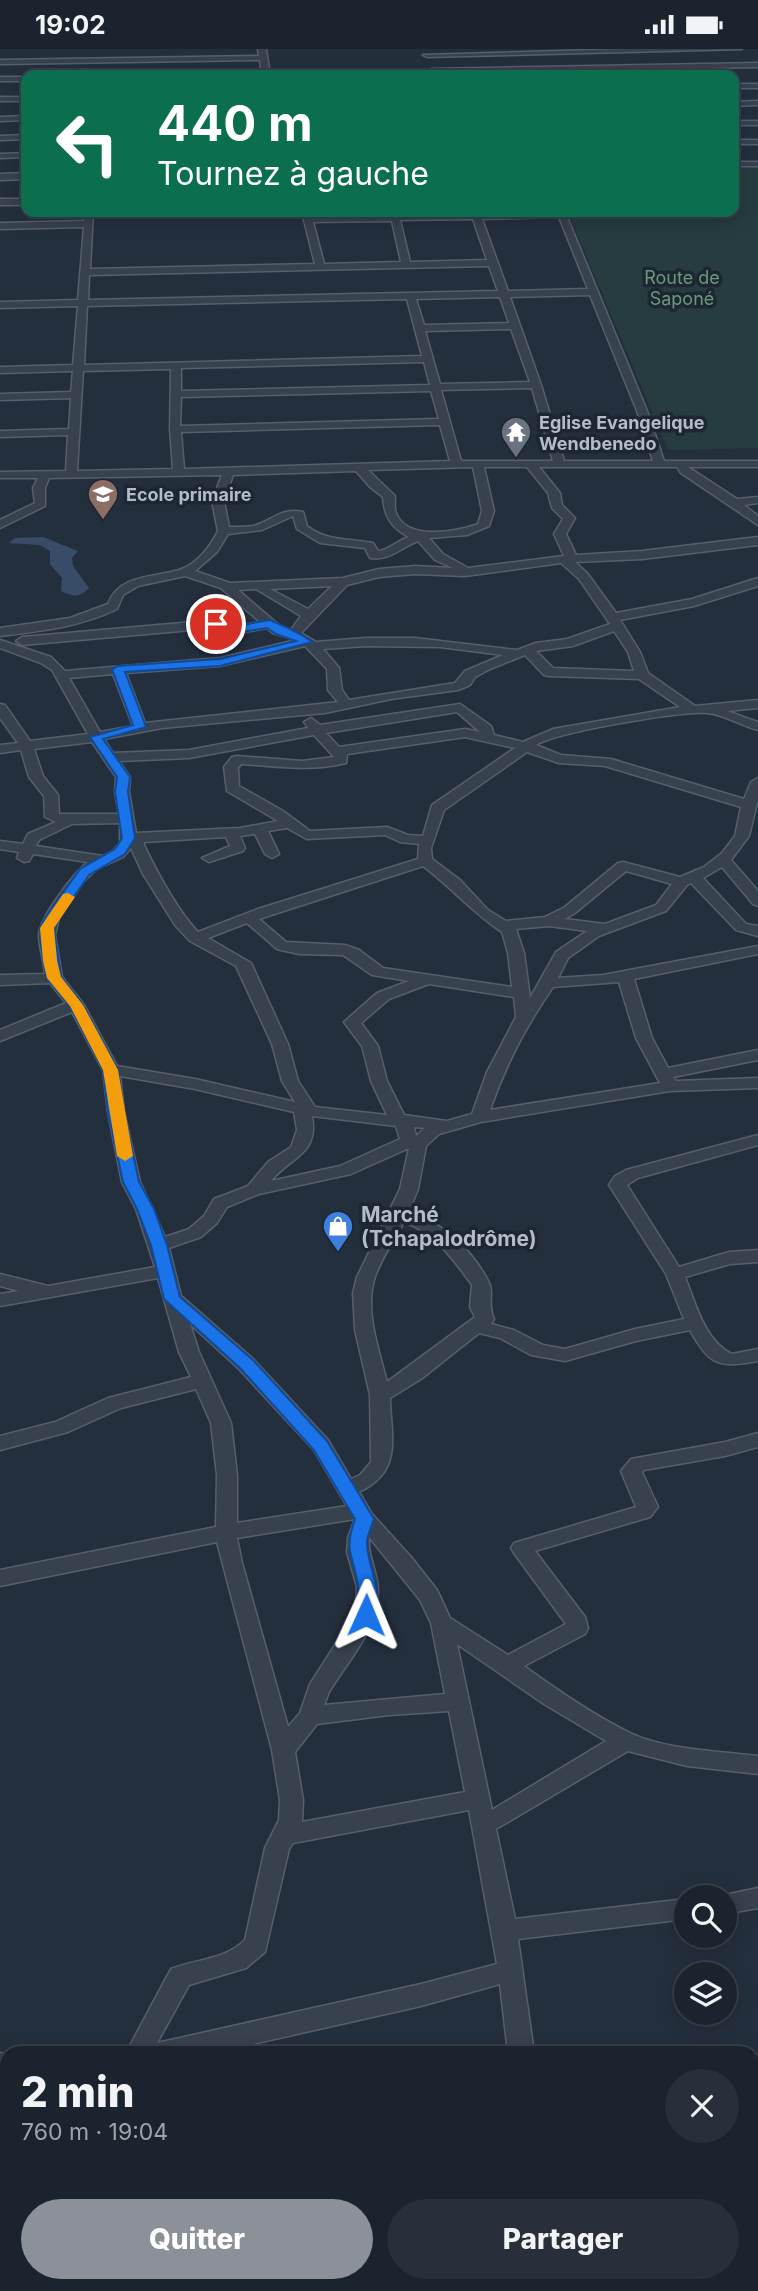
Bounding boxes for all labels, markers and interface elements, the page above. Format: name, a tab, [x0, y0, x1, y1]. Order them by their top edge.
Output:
text: 19:02	[35, 9, 106, 40]
text: 440 m	[157, 94, 313, 153]
icon: left	[42, 98, 133, 189]
text: Tournez à gauche	[157, 154, 429, 193]
park label: Route de Saponé	[644, 267, 720, 309]
place label: Eglise Evangelique Wendbenedo	[539, 412, 705, 454]
temple icon: Eglise Evangelique Wendbenedo	[499, 415, 533, 459]
school or university icon: Ecole primaire	[86, 477, 120, 521]
place label: Ecole primaire	[126, 484, 252, 505]
pin	[186, 594, 246, 654]
icon: arrive	[197, 605, 235, 643]
place label: Marché (Tchapalodrôme)	[361, 1202, 537, 1251]
shop icon: Marché (Tchapalodrôme)	[321, 1209, 355, 1253]
position arrow	[329, 1578, 403, 1652]
map controls	[674, 1885, 737, 2025]
button: search	[674, 1885, 737, 1948]
button: layers	[674, 1962, 737, 2025]
text: 2 min	[21, 2066, 135, 2117]
button: close	[665, 2069, 739, 2143]
text: 760 m · 19:04	[21, 2118, 168, 2146]
button: Quitter	[21, 2199, 373, 2279]
button: Partager	[387, 2199, 739, 2279]

